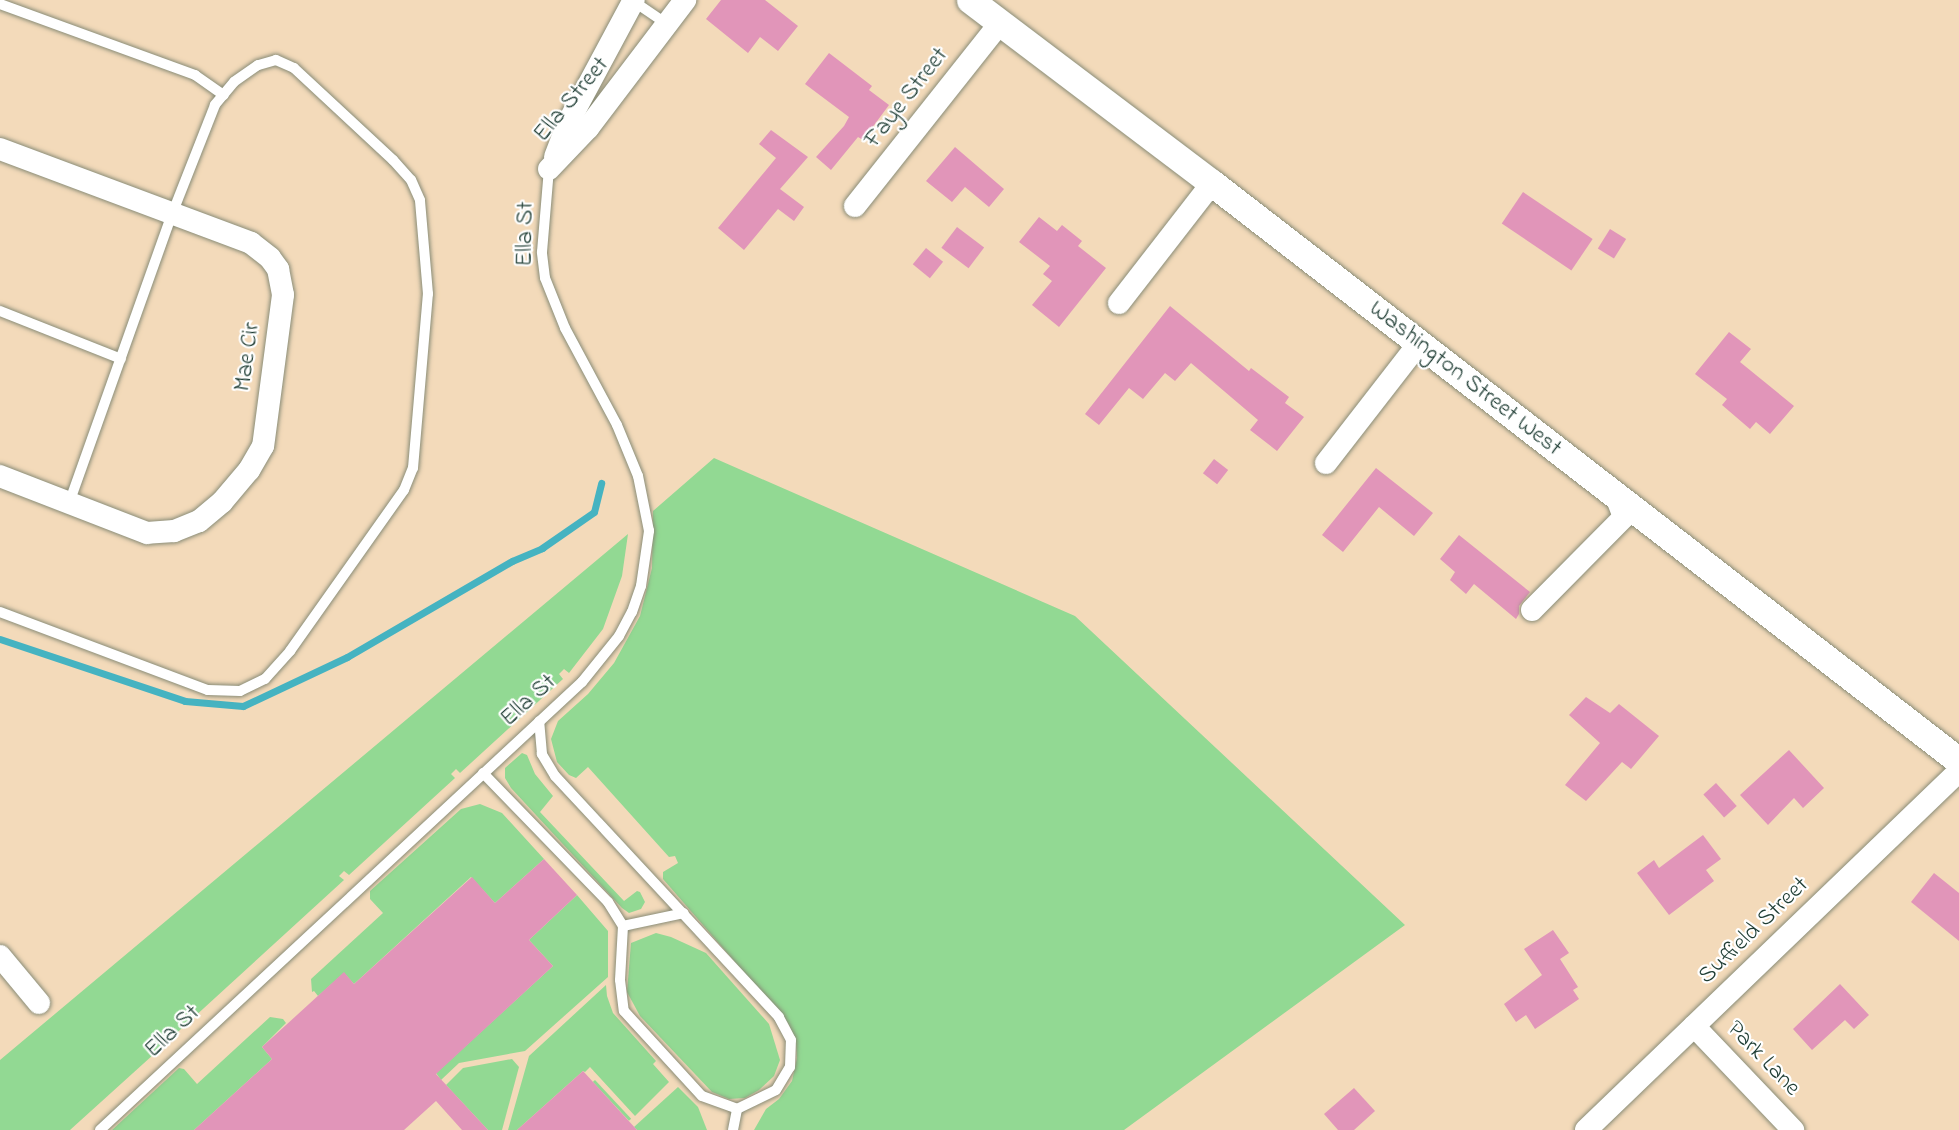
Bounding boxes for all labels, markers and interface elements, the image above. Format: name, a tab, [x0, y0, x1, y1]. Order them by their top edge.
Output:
street label: Faye Street	[859, 42, 955, 154]
street label: Ella Street	[528, 52, 616, 148]
street label: Ella St	[511, 201, 541, 267]
street label: Washington Street West	[1363, 295, 1567, 463]
street label: Mae Cir	[229, 321, 267, 393]
street label: Ella St	[495, 669, 563, 733]
street label: Suffield Street	[1693, 871, 1815, 991]
street label: Ella St	[139, 999, 207, 1065]
street label: Park Lane	[1720, 1015, 1806, 1103]

